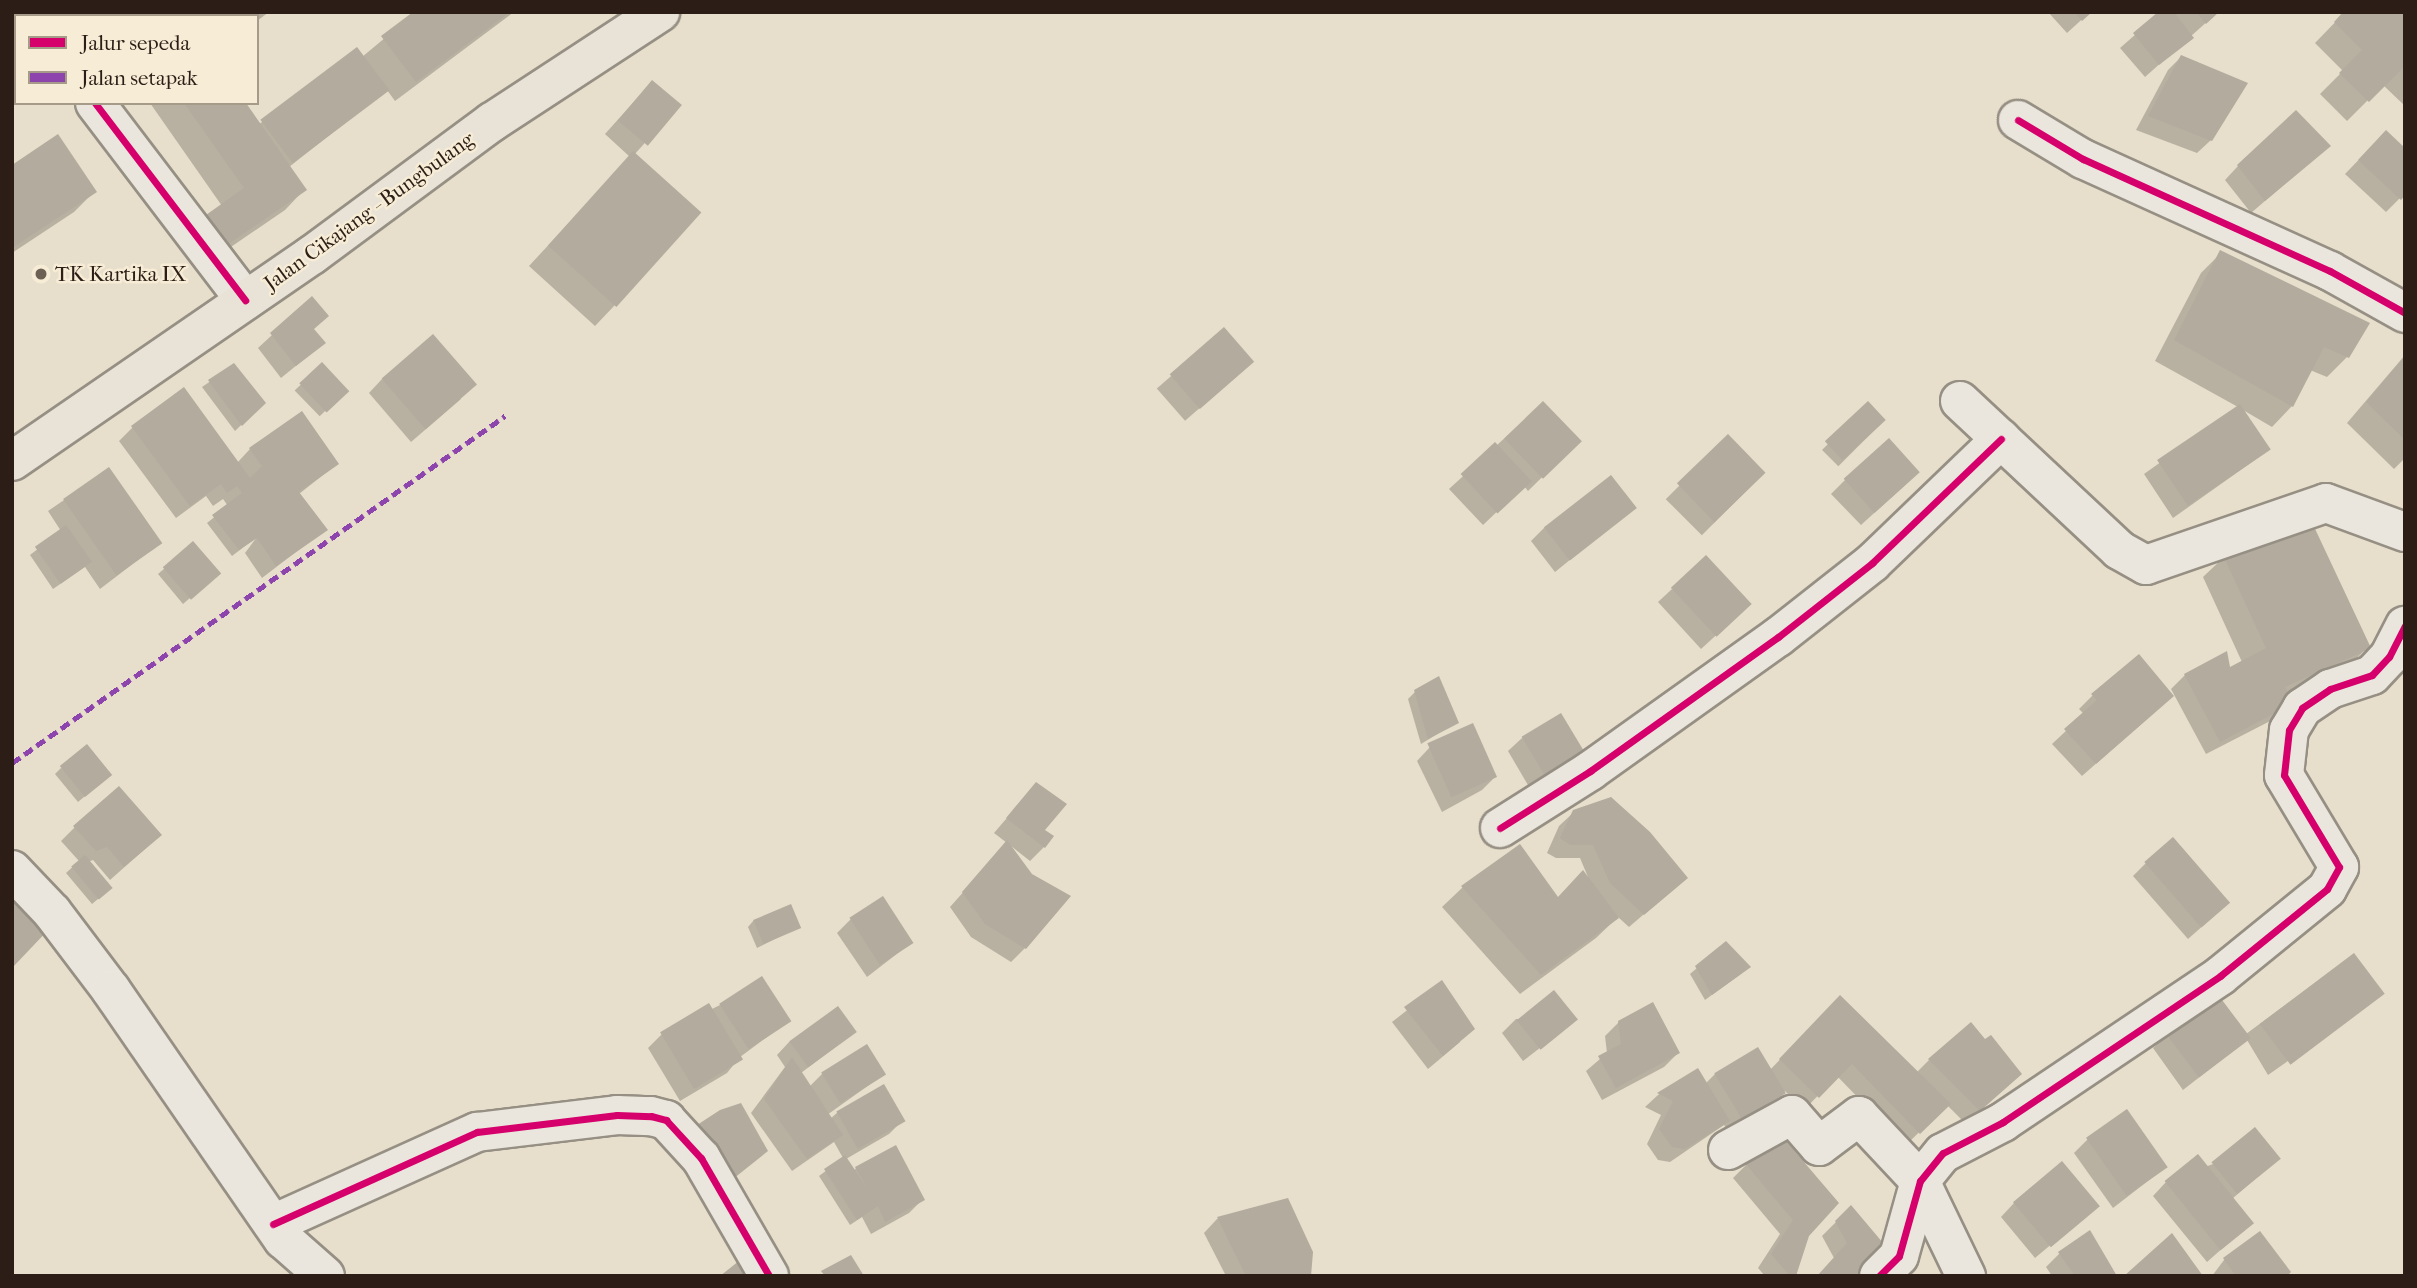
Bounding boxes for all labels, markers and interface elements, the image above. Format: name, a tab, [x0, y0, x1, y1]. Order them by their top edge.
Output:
legend	[14, 14, 259, 105]
text: Jalur sepeda	[81, 31, 190, 55]
text: Jalan setapak	[81, 66, 198, 90]
street label: Jalan Cikajang - Bungbulang	[259, 126, 479, 296]
place label: TK Kartika IX	[55, 261, 186, 287]
marker: TK Kartika IX	[33, 266, 49, 282]

